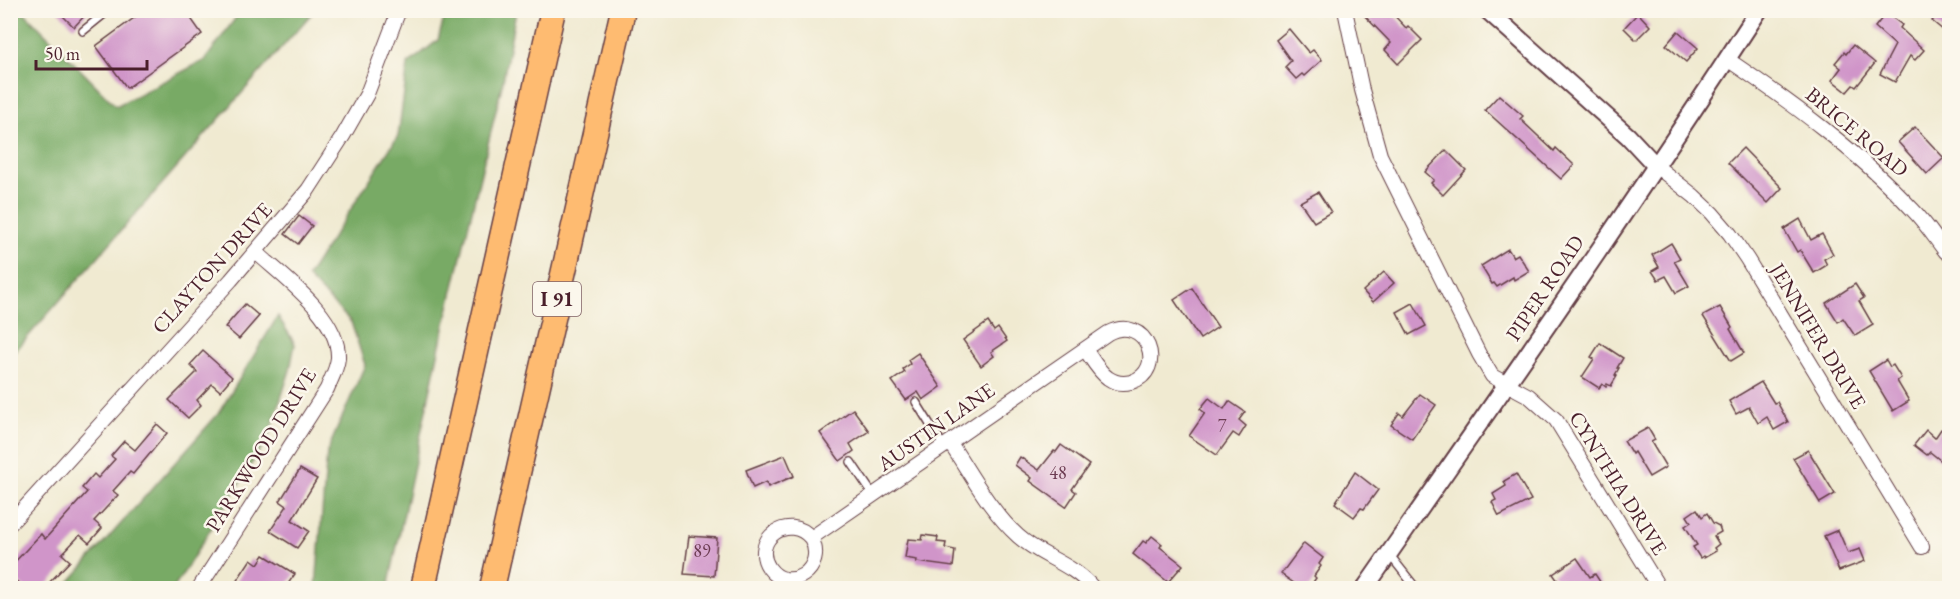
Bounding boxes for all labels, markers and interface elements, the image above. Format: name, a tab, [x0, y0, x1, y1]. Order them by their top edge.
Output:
scale bar	[36, 33, 147, 71]
text: 50 m	[45, 42, 80, 65]
street label: BRICE ROAD	[1800, 81, 1914, 183]
street label: CLAYTON DRIVE	[146, 196, 278, 339]
street label: PIPER ROAD	[1499, 229, 1590, 346]
street label: JENNIFER DRIVE	[1763, 256, 1873, 414]
road number: I 91	[533, 282, 581, 316]
street label: PARKWOOD DRIVE	[199, 363, 322, 537]
street label: AUSTIN LANE	[871, 376, 1000, 478]
street label: CYNTHIA DRIVE	[1563, 406, 1674, 560]
house number: 7	[1218, 414, 1227, 437]
house number: 48	[1049, 461, 1067, 484]
house number: 89	[693, 539, 711, 562]

